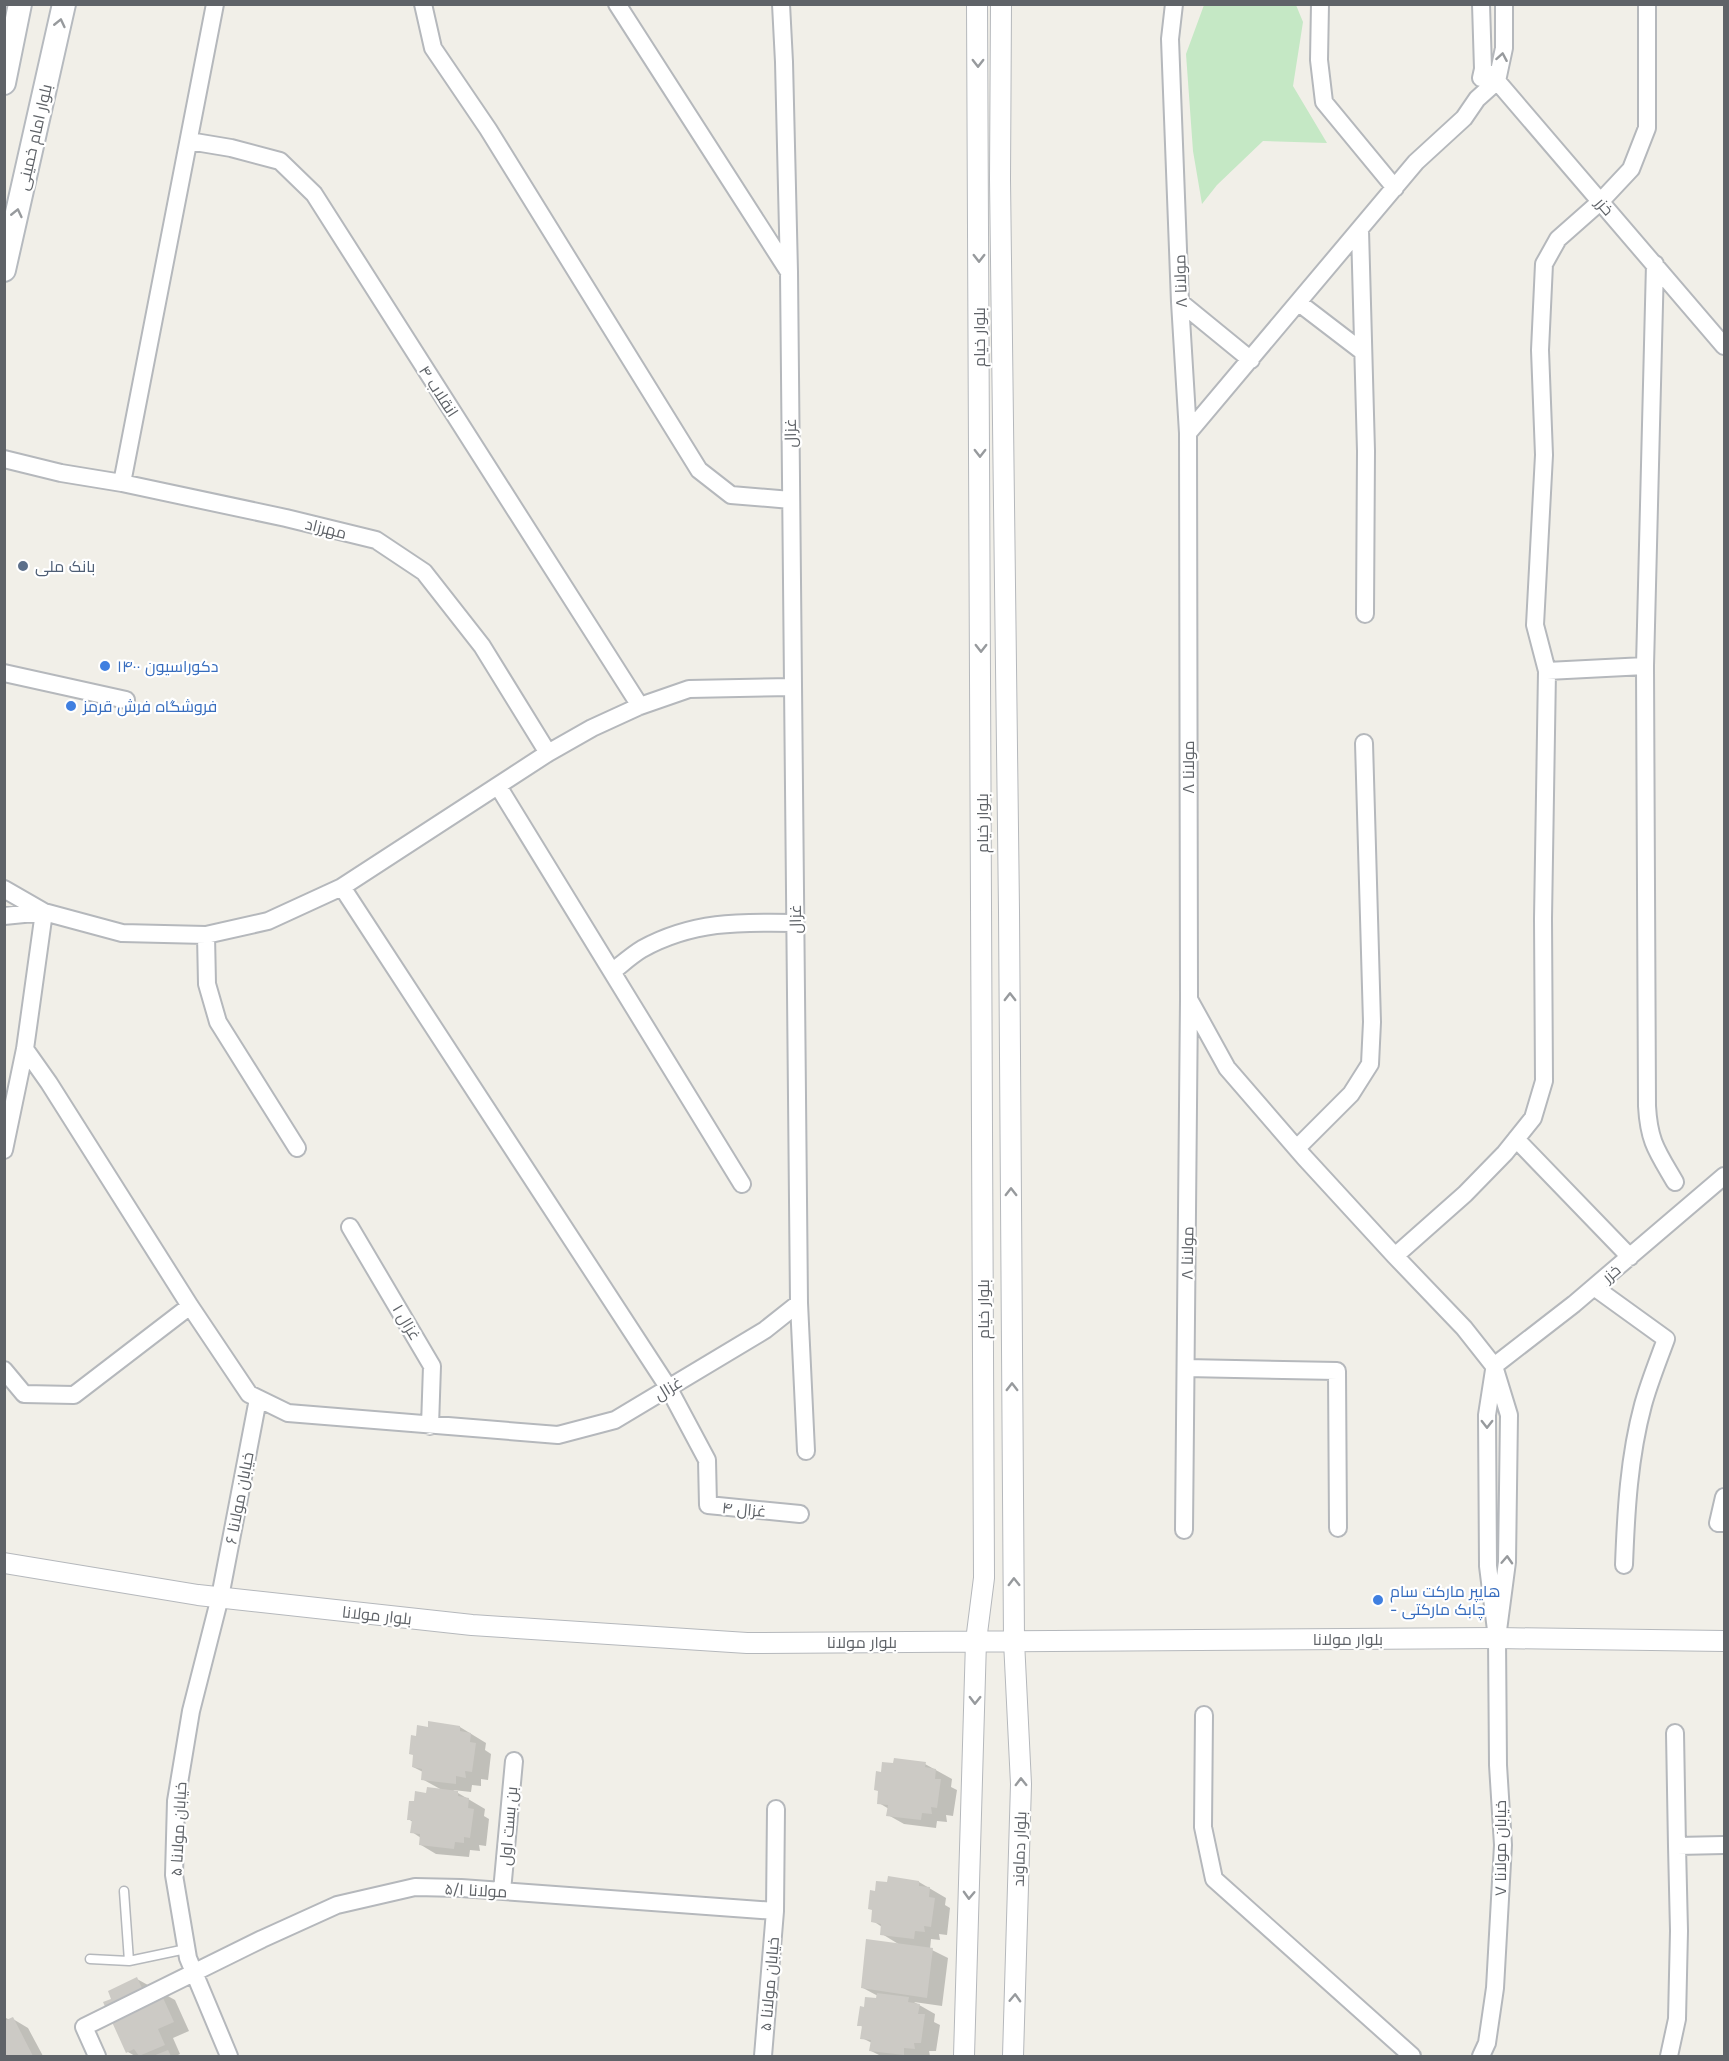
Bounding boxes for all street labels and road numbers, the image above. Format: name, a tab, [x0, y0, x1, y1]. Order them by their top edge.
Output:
street label: بلوار امام خمینی	[12, 82, 58, 193]
street label: خزر	[1591, 192, 1618, 219]
street label: مولانا ۸	[1169, 254, 1191, 308]
street label: بلوار خیام	[969, 307, 991, 367]
street label: انقلاب ۴	[415, 362, 463, 420]
street label: غزال	[780, 418, 801, 448]
street label: مهرزاد	[303, 513, 349, 544]
street label: مولانا ۸	[1178, 740, 1198, 794]
street label: بلوار خیام	[972, 793, 994, 853]
street label: غزال	[785, 904, 806, 934]
street label: مولانا ۸	[1177, 1226, 1197, 1280]
street label: خزر	[1597, 1260, 1624, 1287]
street label: بلوار خیام	[973, 1279, 995, 1339]
street label: غزال ۱	[388, 1300, 426, 1344]
street label: غزال	[650, 1372, 686, 1405]
street label: خیابان مولانا ۶	[220, 1450, 259, 1546]
street label: غزال ۴	[721, 1497, 767, 1522]
street label: بلوار مولانا	[341, 1601, 413, 1629]
street label: بلوار مولانا	[1313, 1629, 1383, 1649]
street label: بلوار مولانا	[827, 1632, 897, 1652]
street label: خیابان مولانا ۵	[166, 1781, 191, 1877]
street label: بن بست اول	[495, 1786, 522, 1866]
street label: خیابان مولانا ۷	[1490, 1800, 1511, 1896]
street label: بلوار دماوند	[1008, 1811, 1030, 1887]
street label: مولانا ۵/۱	[444, 1878, 508, 1902]
street label: خیابان مولانا ۵	[755, 1936, 784, 2032]

